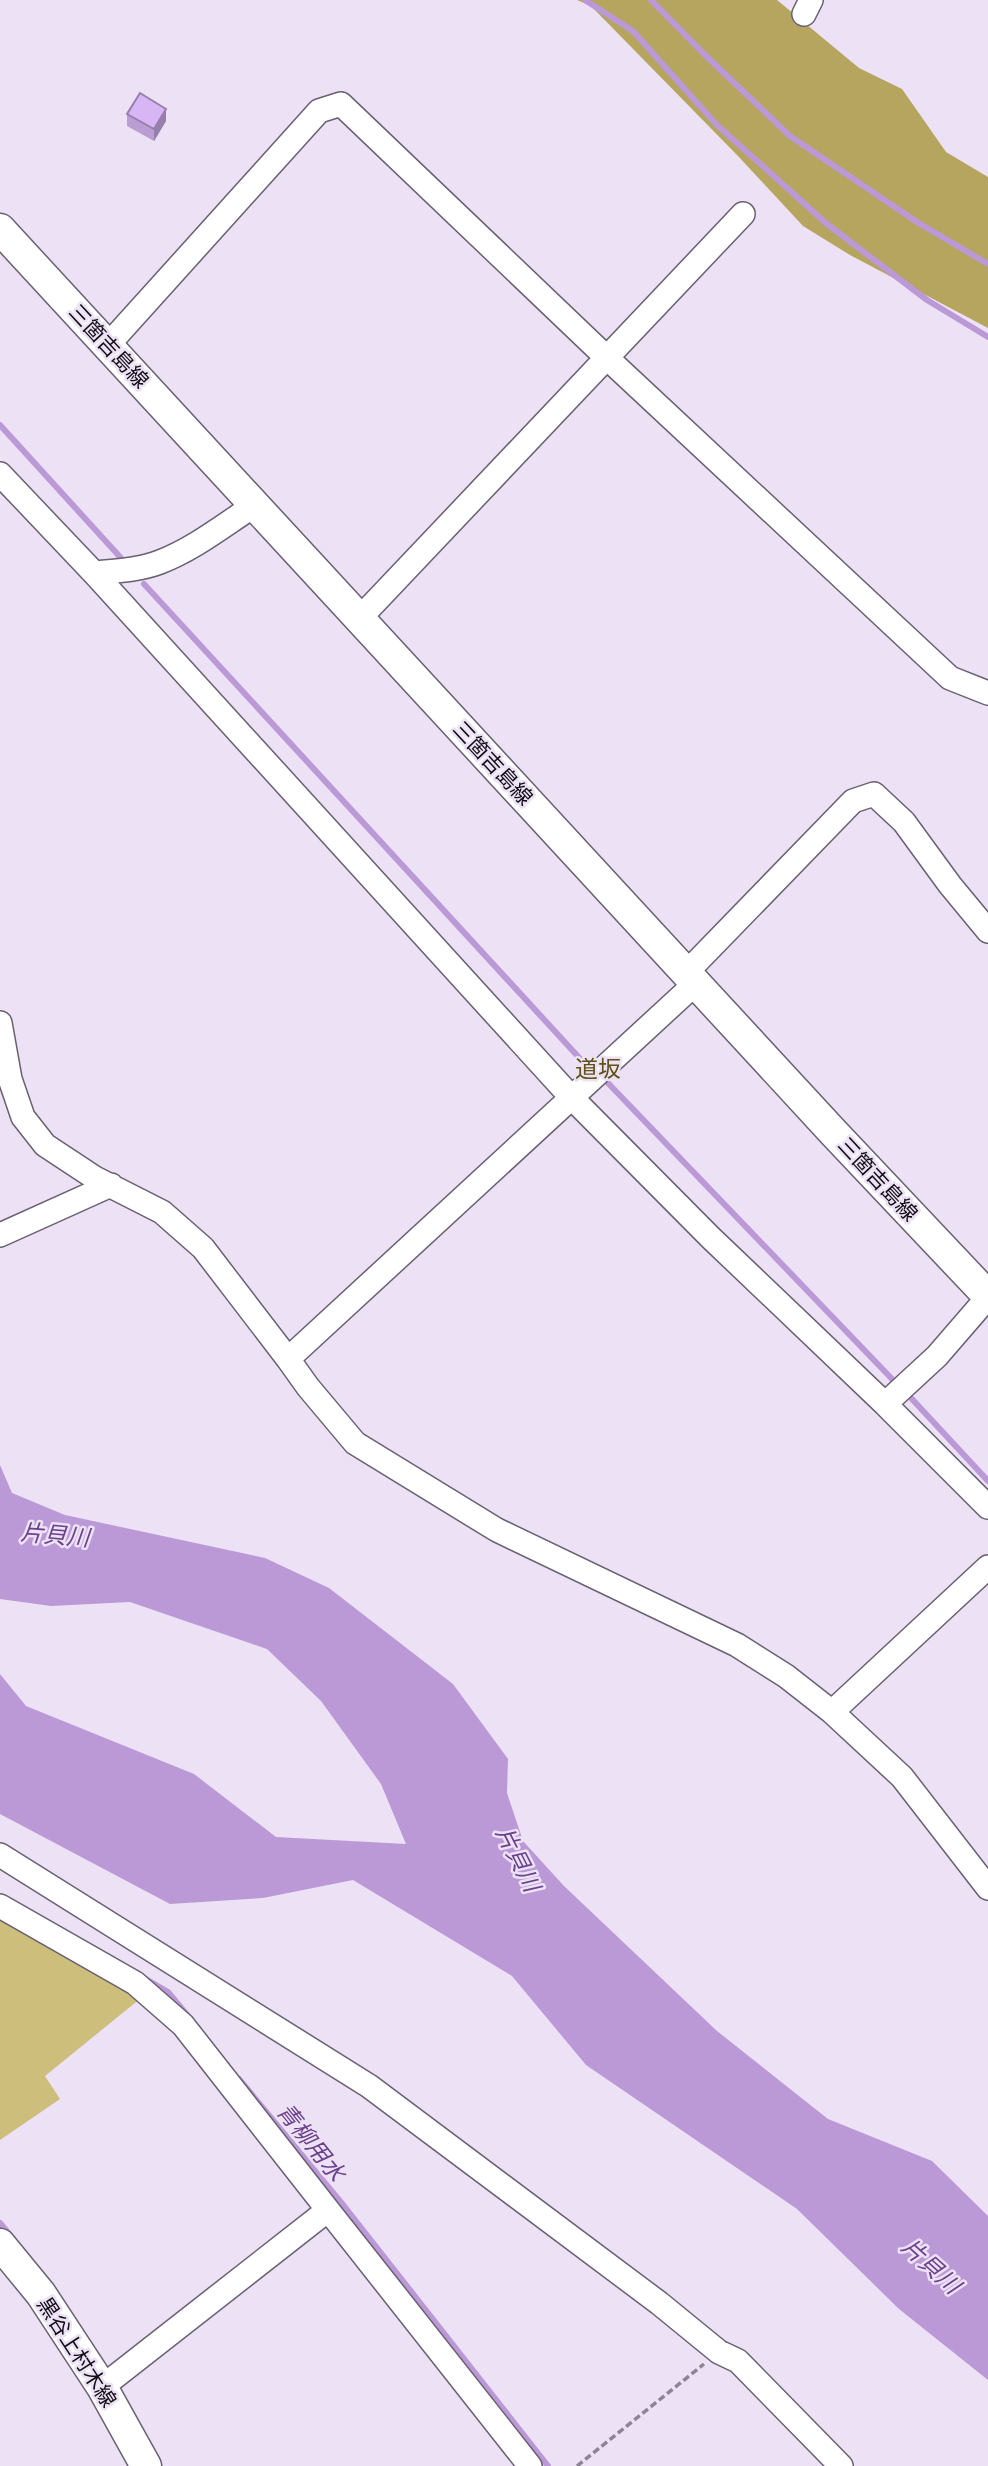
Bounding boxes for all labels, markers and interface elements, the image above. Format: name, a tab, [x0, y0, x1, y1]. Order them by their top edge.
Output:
street label: 三箇吉島線	[65, 300, 153, 392]
street label: 三箇吉島線	[449, 717, 537, 809]
district label: 道坂	[575, 1056, 621, 1082]
street label: 三箇吉島線	[834, 1133, 922, 1225]
water label: 片貝川	[19, 1519, 93, 1551]
water label: 片貝川	[491, 1822, 547, 1898]
water label: 青柳用水	[272, 2098, 352, 2188]
water label: 片貝川	[897, 2233, 968, 2301]
street label: 黒谷上村木線	[33, 2293, 121, 2411]

